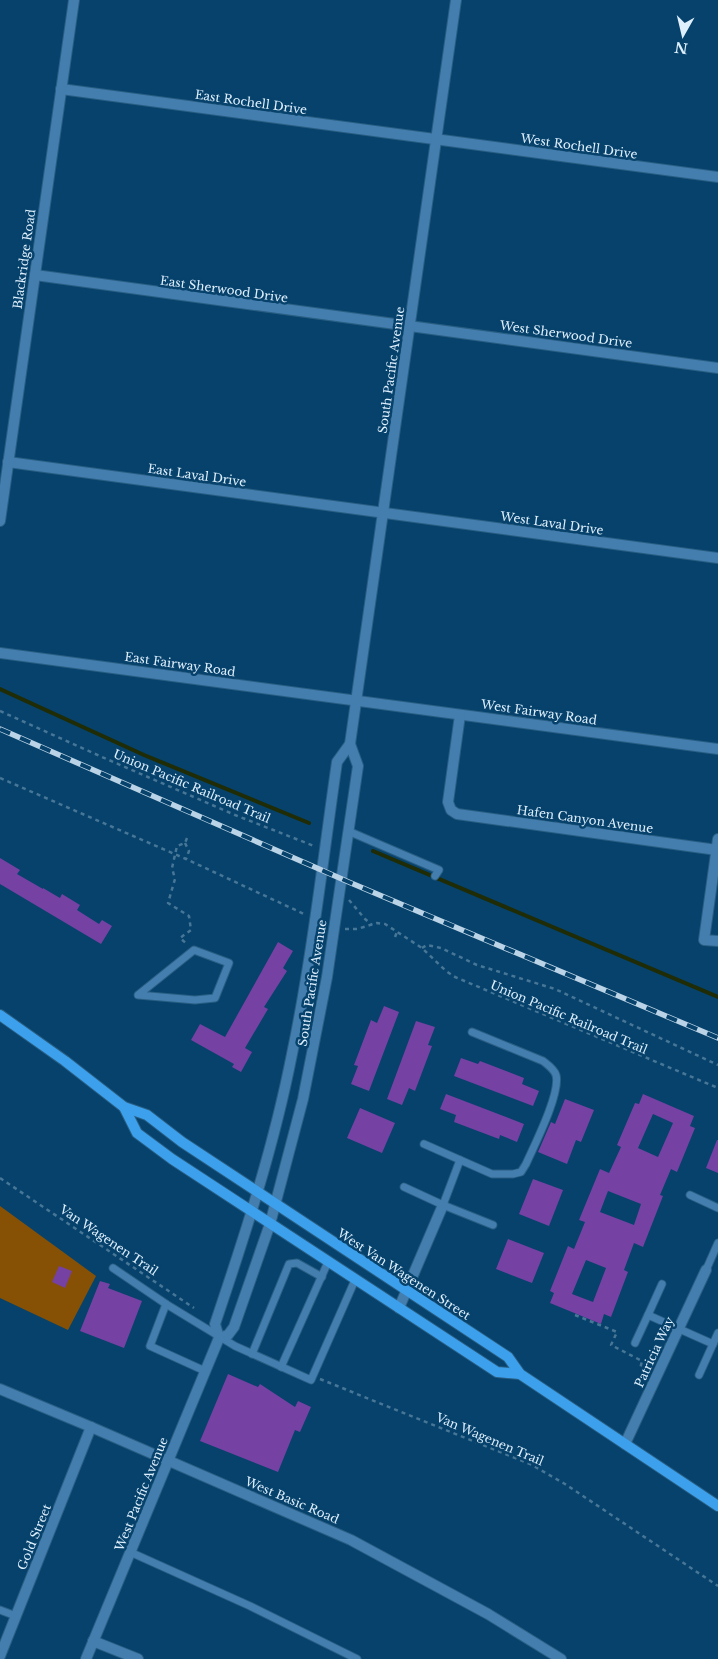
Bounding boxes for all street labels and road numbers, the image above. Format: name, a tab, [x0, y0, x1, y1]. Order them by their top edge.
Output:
street label: East Rochell Drive	[194, 87, 308, 117]
street label: West Rochell Drive	[519, 130, 638, 162]
street label: Blackridge Road	[10, 208, 38, 310]
street label: East Sherwood Drive	[159, 273, 289, 305]
street label: South Pacific Avenue	[375, 305, 407, 434]
street label: West Sherwood Drive	[498, 317, 633, 351]
street label: East Laval Drive	[147, 461, 247, 489]
street label: West Laval Drive	[498, 508, 605, 538]
street label: East Fairway Road	[123, 649, 237, 679]
street label: West Fairway Road	[479, 696, 598, 728]
street label: Union Pacific Railroad Trail	[111, 746, 273, 826]
street label: Hafen Canyon Avenue	[516, 802, 654, 836]
street label: South Pacific Avenue	[295, 918, 329, 1047]
street label: Union Pacific Railroad Trail	[488, 977, 650, 1057]
street label: Van Wagenen Trail	[56, 1201, 161, 1279]
street label: West Van Wagenen Street	[334, 1225, 474, 1323]
street label: Patricia Way	[631, 1314, 677, 1390]
street label: Van Wagenen Trail	[433, 1409, 546, 1469]
street label: West Pacific Avenue	[111, 1435, 171, 1554]
street label: West Basic Road	[242, 1473, 341, 1527]
street label: Gold Street	[14, 1501, 54, 1572]

